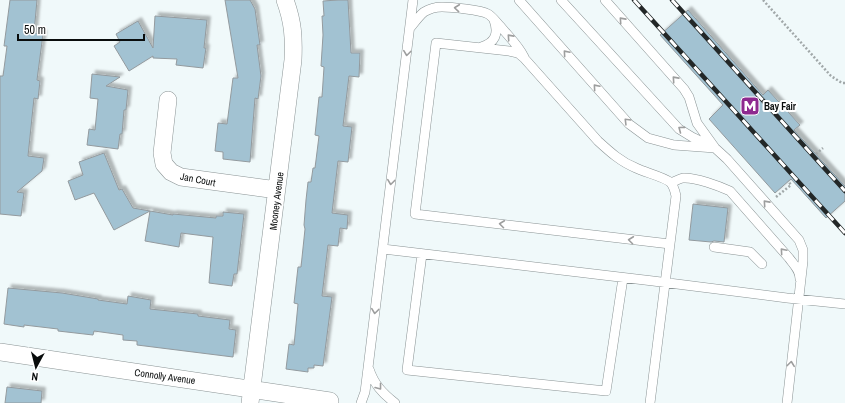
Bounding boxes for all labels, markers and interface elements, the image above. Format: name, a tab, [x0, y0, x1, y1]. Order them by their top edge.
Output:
one-way arrow	[454, 4, 460, 13]
scale bar	[18, 16, 144, 42]
one-way arrow	[620, 17, 627, 24]
text: 50 m	[24, 22, 46, 38]
one-way arrow	[508, 35, 515, 42]
one-way arrow	[402, 49, 411, 56]
one-way arrow	[564, 50, 571, 58]
one-way arrow	[673, 76, 680, 84]
one-way arrow	[594, 84, 601, 92]
metro station icon: Bay Fair	[739, 95, 761, 117]
place label: Bay Fair	[764, 100, 797, 113]
one-way arrow	[624, 118, 632, 126]
one-way arrow	[679, 127, 686, 134]
street label: Jan Court	[179, 170, 217, 189]
street label: Mooney Avenue	[266, 171, 287, 231]
one-way arrow	[387, 179, 396, 185]
one-way arrow	[763, 200, 771, 208]
one-way arrow	[499, 220, 505, 229]
one-way arrow	[628, 236, 634, 245]
one-way arrow	[780, 248, 787, 256]
one-way arrow	[371, 308, 380, 314]
north arrow	[16, 347, 56, 387]
one-way arrow	[787, 361, 796, 367]
street label: Connolly Avenue	[134, 366, 197, 387]
text: N	[31, 370, 39, 384]
one-way arrow	[374, 383, 381, 390]

